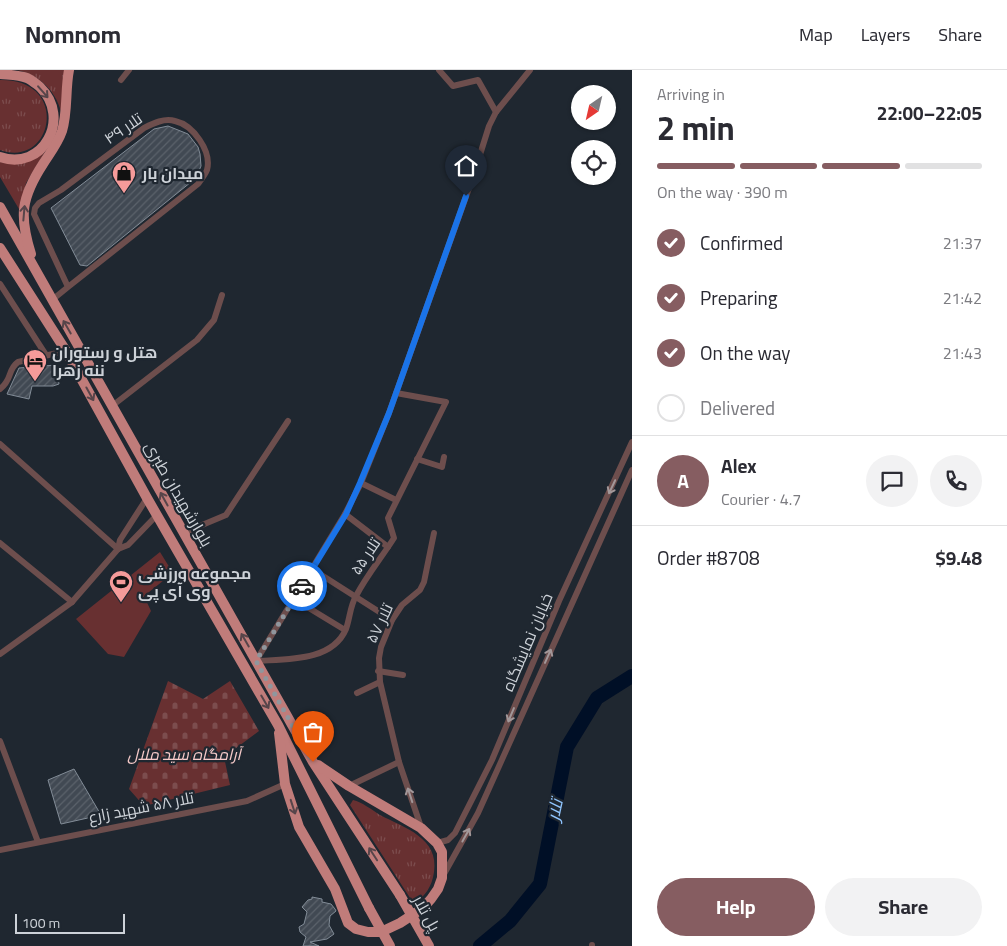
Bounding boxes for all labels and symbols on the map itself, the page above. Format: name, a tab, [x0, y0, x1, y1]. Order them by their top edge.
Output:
one-way arrow	[37, 85, 49, 98]
north arrow	[571, 85, 616, 130]
street label: تلار ۴۹	[97, 104, 149, 152]
pin	[445, 145, 487, 196]
place label: میدان بار	[141, 158, 203, 188]
shop icon: میدان بار	[111, 160, 137, 194]
one-way arrow	[19, 205, 28, 221]
one-way arrow	[62, 319, 72, 334]
place label: هتل و رستوران ننه زهرا	[52, 337, 157, 385]
hotel icon: هتل و رستوران ننه زهرا	[22, 348, 48, 382]
one-way arrow	[85, 386, 95, 401]
street label: بلوارشهیدان طبری	[136, 435, 222, 553]
one-way arrow	[606, 479, 616, 494]
one-way arrow	[159, 491, 169, 506]
street label: تلار ۵۵	[341, 530, 389, 581]
place label: مجموعه ورزشی وی آی پی	[138, 558, 251, 606]
courier	[277, 561, 327, 611]
sports icon: مجموعه ورزشی وی آی پی	[108, 569, 134, 603]
street label: خیابان نمایشگاه	[493, 588, 561, 696]
street label: تلار ۵۷	[356, 597, 402, 648]
one-way arrow	[239, 633, 249, 648]
one-way arrow	[543, 649, 553, 664]
one-way arrow	[261, 695, 271, 709]
one-way arrow	[506, 707, 516, 722]
pin	[292, 711, 334, 762]
park label: آرامگاه سید ملال	[127, 739, 245, 769]
street label: تلار ۵۸ شهید زارع	[86, 782, 197, 832]
one-way arrow	[405, 788, 414, 803]
water label: تلار	[536, 793, 574, 826]
one-way arrow	[288, 799, 298, 815]
one-way arrow	[462, 828, 471, 843]
one-way arrow	[368, 847, 378, 861]
street label: پل تلار	[404, 888, 450, 938]
scale bar	[15, 911, 125, 934]

